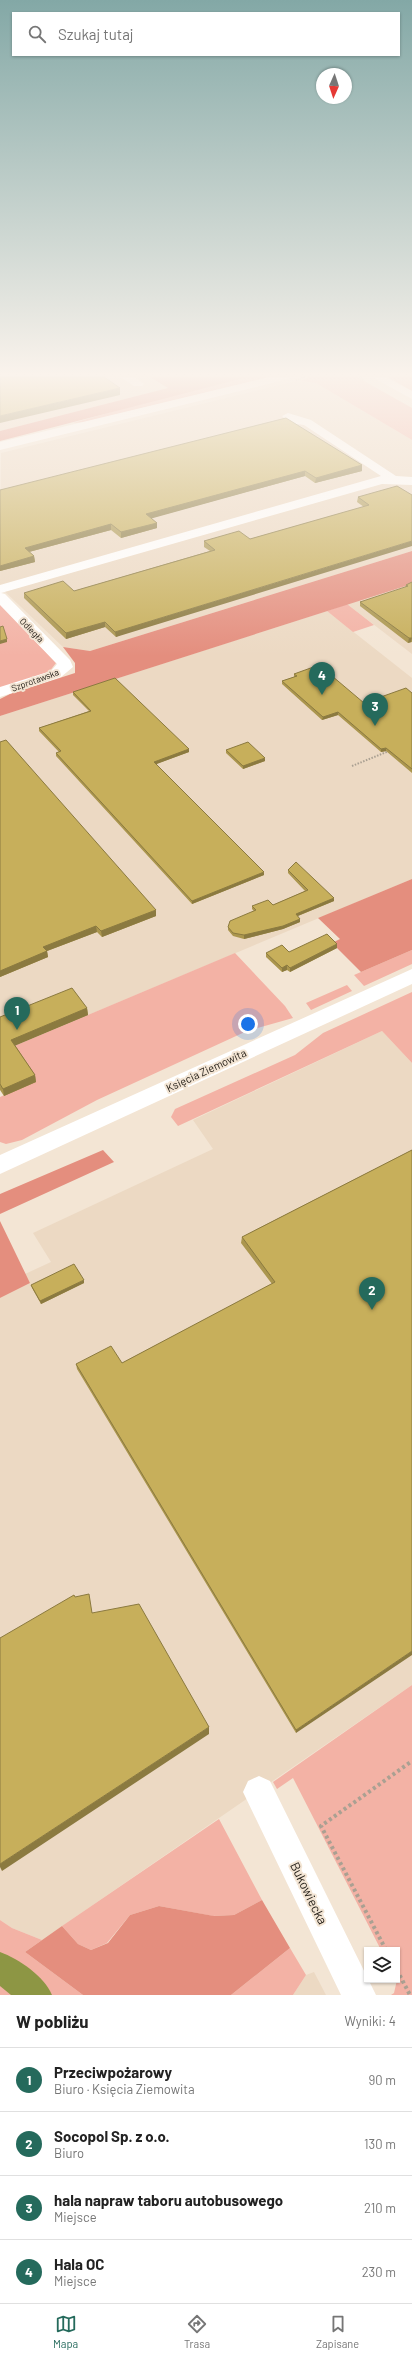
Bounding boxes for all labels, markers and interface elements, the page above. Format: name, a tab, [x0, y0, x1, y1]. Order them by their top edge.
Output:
search box	[12, 12, 400, 56]
icon: search	[26, 23, 48, 45]
text: Szukaj tutaj	[58, 25, 134, 43]
north arrow	[316, 68, 352, 104]
street label: Odległa	[18, 615, 46, 645]
pin: 4	[309, 662, 335, 695]
street label: Szprotawska	[10, 666, 60, 694]
pin: 3	[362, 693, 388, 726]
pin: 1	[4, 997, 30, 1030]
your location	[238, 1014, 258, 1034]
street label: Księcia Ziemowita	[164, 1046, 248, 1094]
pin: 2	[359, 1277, 385, 1310]
street label: Bukowiecka	[287, 1859, 331, 1927]
map controls	[364, 1947, 400, 1983]
button: layers	[364, 1947, 400, 1983]
text: W pobliżu	[16, 2011, 89, 2031]
text: Wyniki: 4	[344, 2013, 396, 2029]
text: Przeciwpożarowy	[54, 2063, 172, 2081]
text: 1	[27, 2072, 31, 2088]
text: 90 m	[369, 2072, 396, 2088]
text: Biuro · Księcia Ziemowita	[54, 2081, 195, 2097]
text: Socopol Sp. z o.o.	[54, 2127, 170, 2145]
text: 2	[25, 2136, 33, 2152]
text: 130 m	[364, 2136, 396, 2152]
text: Biuro	[54, 2145, 84, 2161]
text: hala napraw taboru autobusowego	[54, 2191, 283, 2209]
text: 3	[25, 2200, 33, 2216]
text: 210 m	[364, 2200, 396, 2216]
text: Miejsce	[54, 2209, 97, 2225]
text: Hala OC	[54, 2255, 104, 2273]
text: 4	[25, 2264, 33, 2280]
text: 230 m	[362, 2264, 396, 2280]
text: Miejsce	[54, 2273, 97, 2289]
tab: Mapa	[53, 2313, 78, 2350]
tab: Trasa	[184, 2313, 210, 2350]
tab: Zapisane	[316, 2313, 359, 2350]

